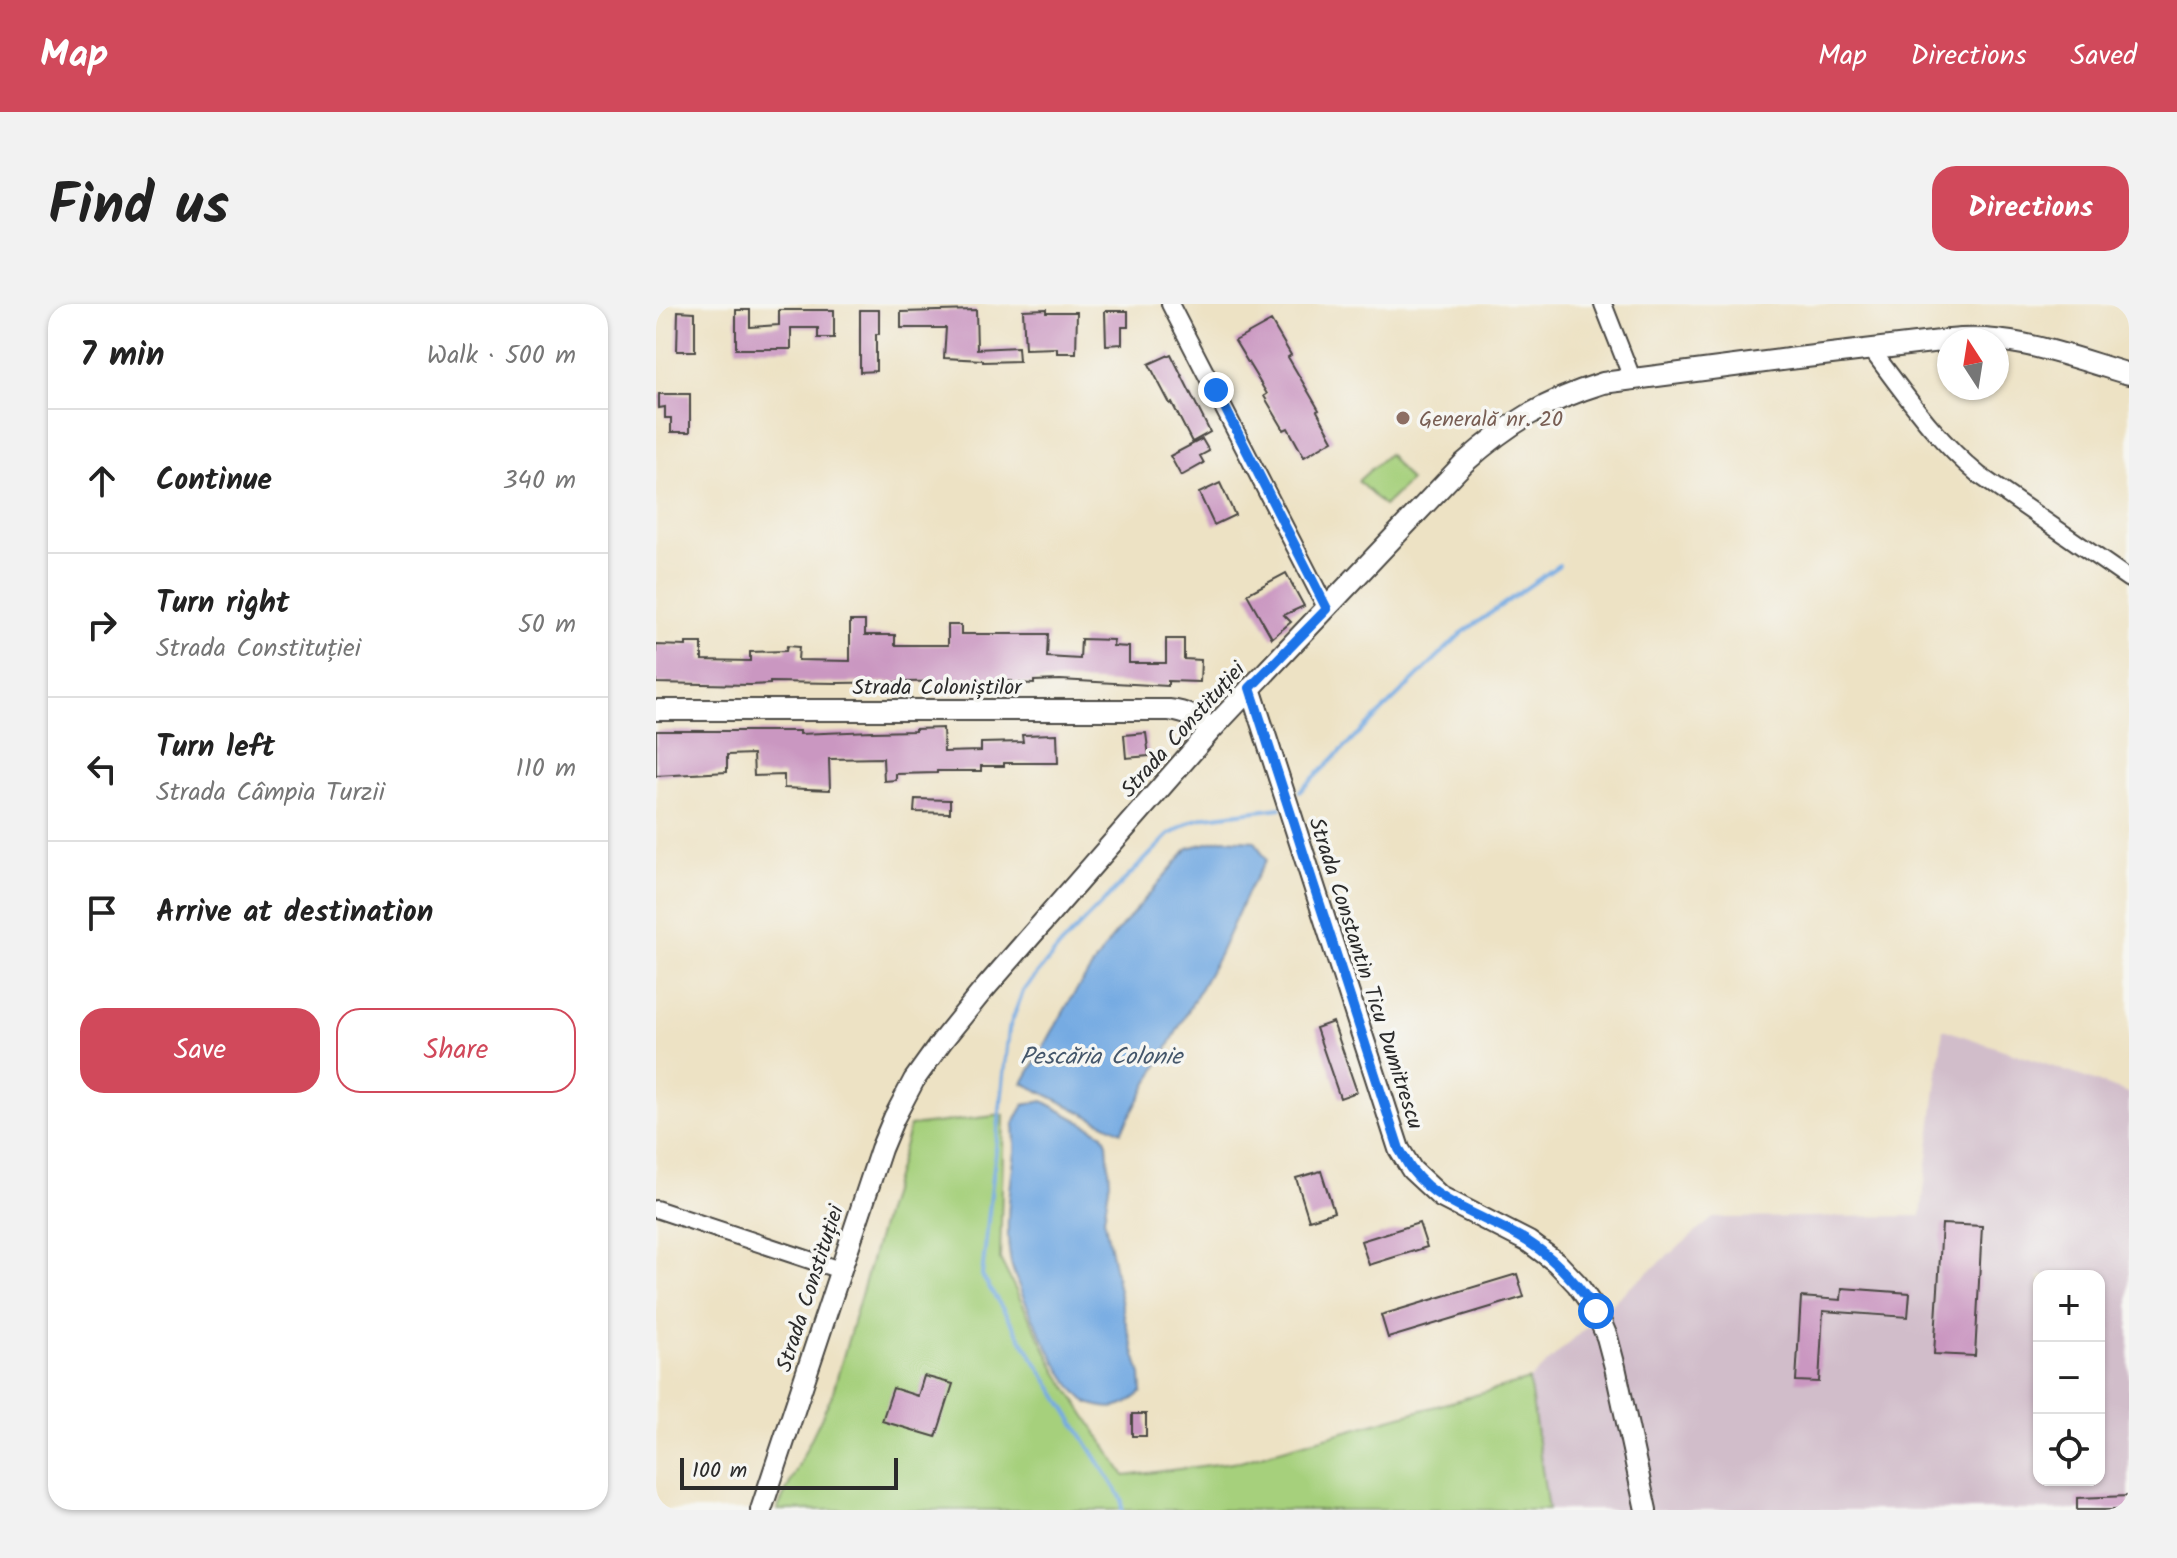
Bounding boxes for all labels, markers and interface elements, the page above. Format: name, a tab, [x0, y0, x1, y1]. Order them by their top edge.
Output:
text: Map	[40, 26, 109, 86]
text: Map	[1818, 34, 1867, 79]
text: Directions	[1911, 34, 2027, 79]
text: Saved	[2071, 34, 2137, 79]
text: Find us	[48, 163, 229, 253]
button: Directions	[1932, 166, 2129, 251]
north arrow	[1937, 328, 2009, 400]
text: 7 min	[80, 329, 165, 383]
text: Walk · 500 m	[427, 335, 576, 377]
route end	[1198, 372, 1234, 408]
place label: Generală nr. 20	[1419, 403, 1563, 438]
marker: Generală nr. 20	[1394, 409, 1412, 427]
text: Continue	[156, 457, 272, 505]
icon: ahead	[80, 459, 124, 503]
text: 340 m	[503, 460, 576, 502]
text: Turn right	[156, 580, 289, 628]
icon: right	[80, 603, 124, 647]
text: 50 m	[518, 604, 576, 646]
text: Strada Constituției	[156, 628, 361, 670]
street label: Strada Constituției	[1113, 654, 1255, 807]
street label: Strada Coloniștilor	[852, 671, 1023, 706]
text: Turn left	[156, 724, 275, 772]
icon: left	[80, 747, 124, 791]
text: 110 m	[516, 748, 576, 790]
text: Strada Câmpia Turzii	[156, 772, 385, 814]
street label: Strada Constantin Ticu Dumitrescu	[1298, 813, 1432, 1135]
text: Arrive at destination	[156, 889, 433, 937]
icon: arrive	[80, 891, 124, 935]
button: Save	[80, 1008, 320, 1093]
button: Share	[336, 1008, 576, 1093]
water label: Pescăria Colonie	[1020, 1038, 1184, 1077]
street label: Strada Constituției	[768, 1200, 855, 1377]
map controls	[2033, 1270, 2105, 1486]
button: +	[2033, 1270, 2105, 1342]
route start	[1578, 1293, 1614, 1329]
button: −	[2033, 1342, 2105, 1414]
button: locate	[2033, 1414, 2105, 1486]
scale bar	[680, 1454, 898, 1490]
text: 100 m	[692, 1454, 747, 1489]

